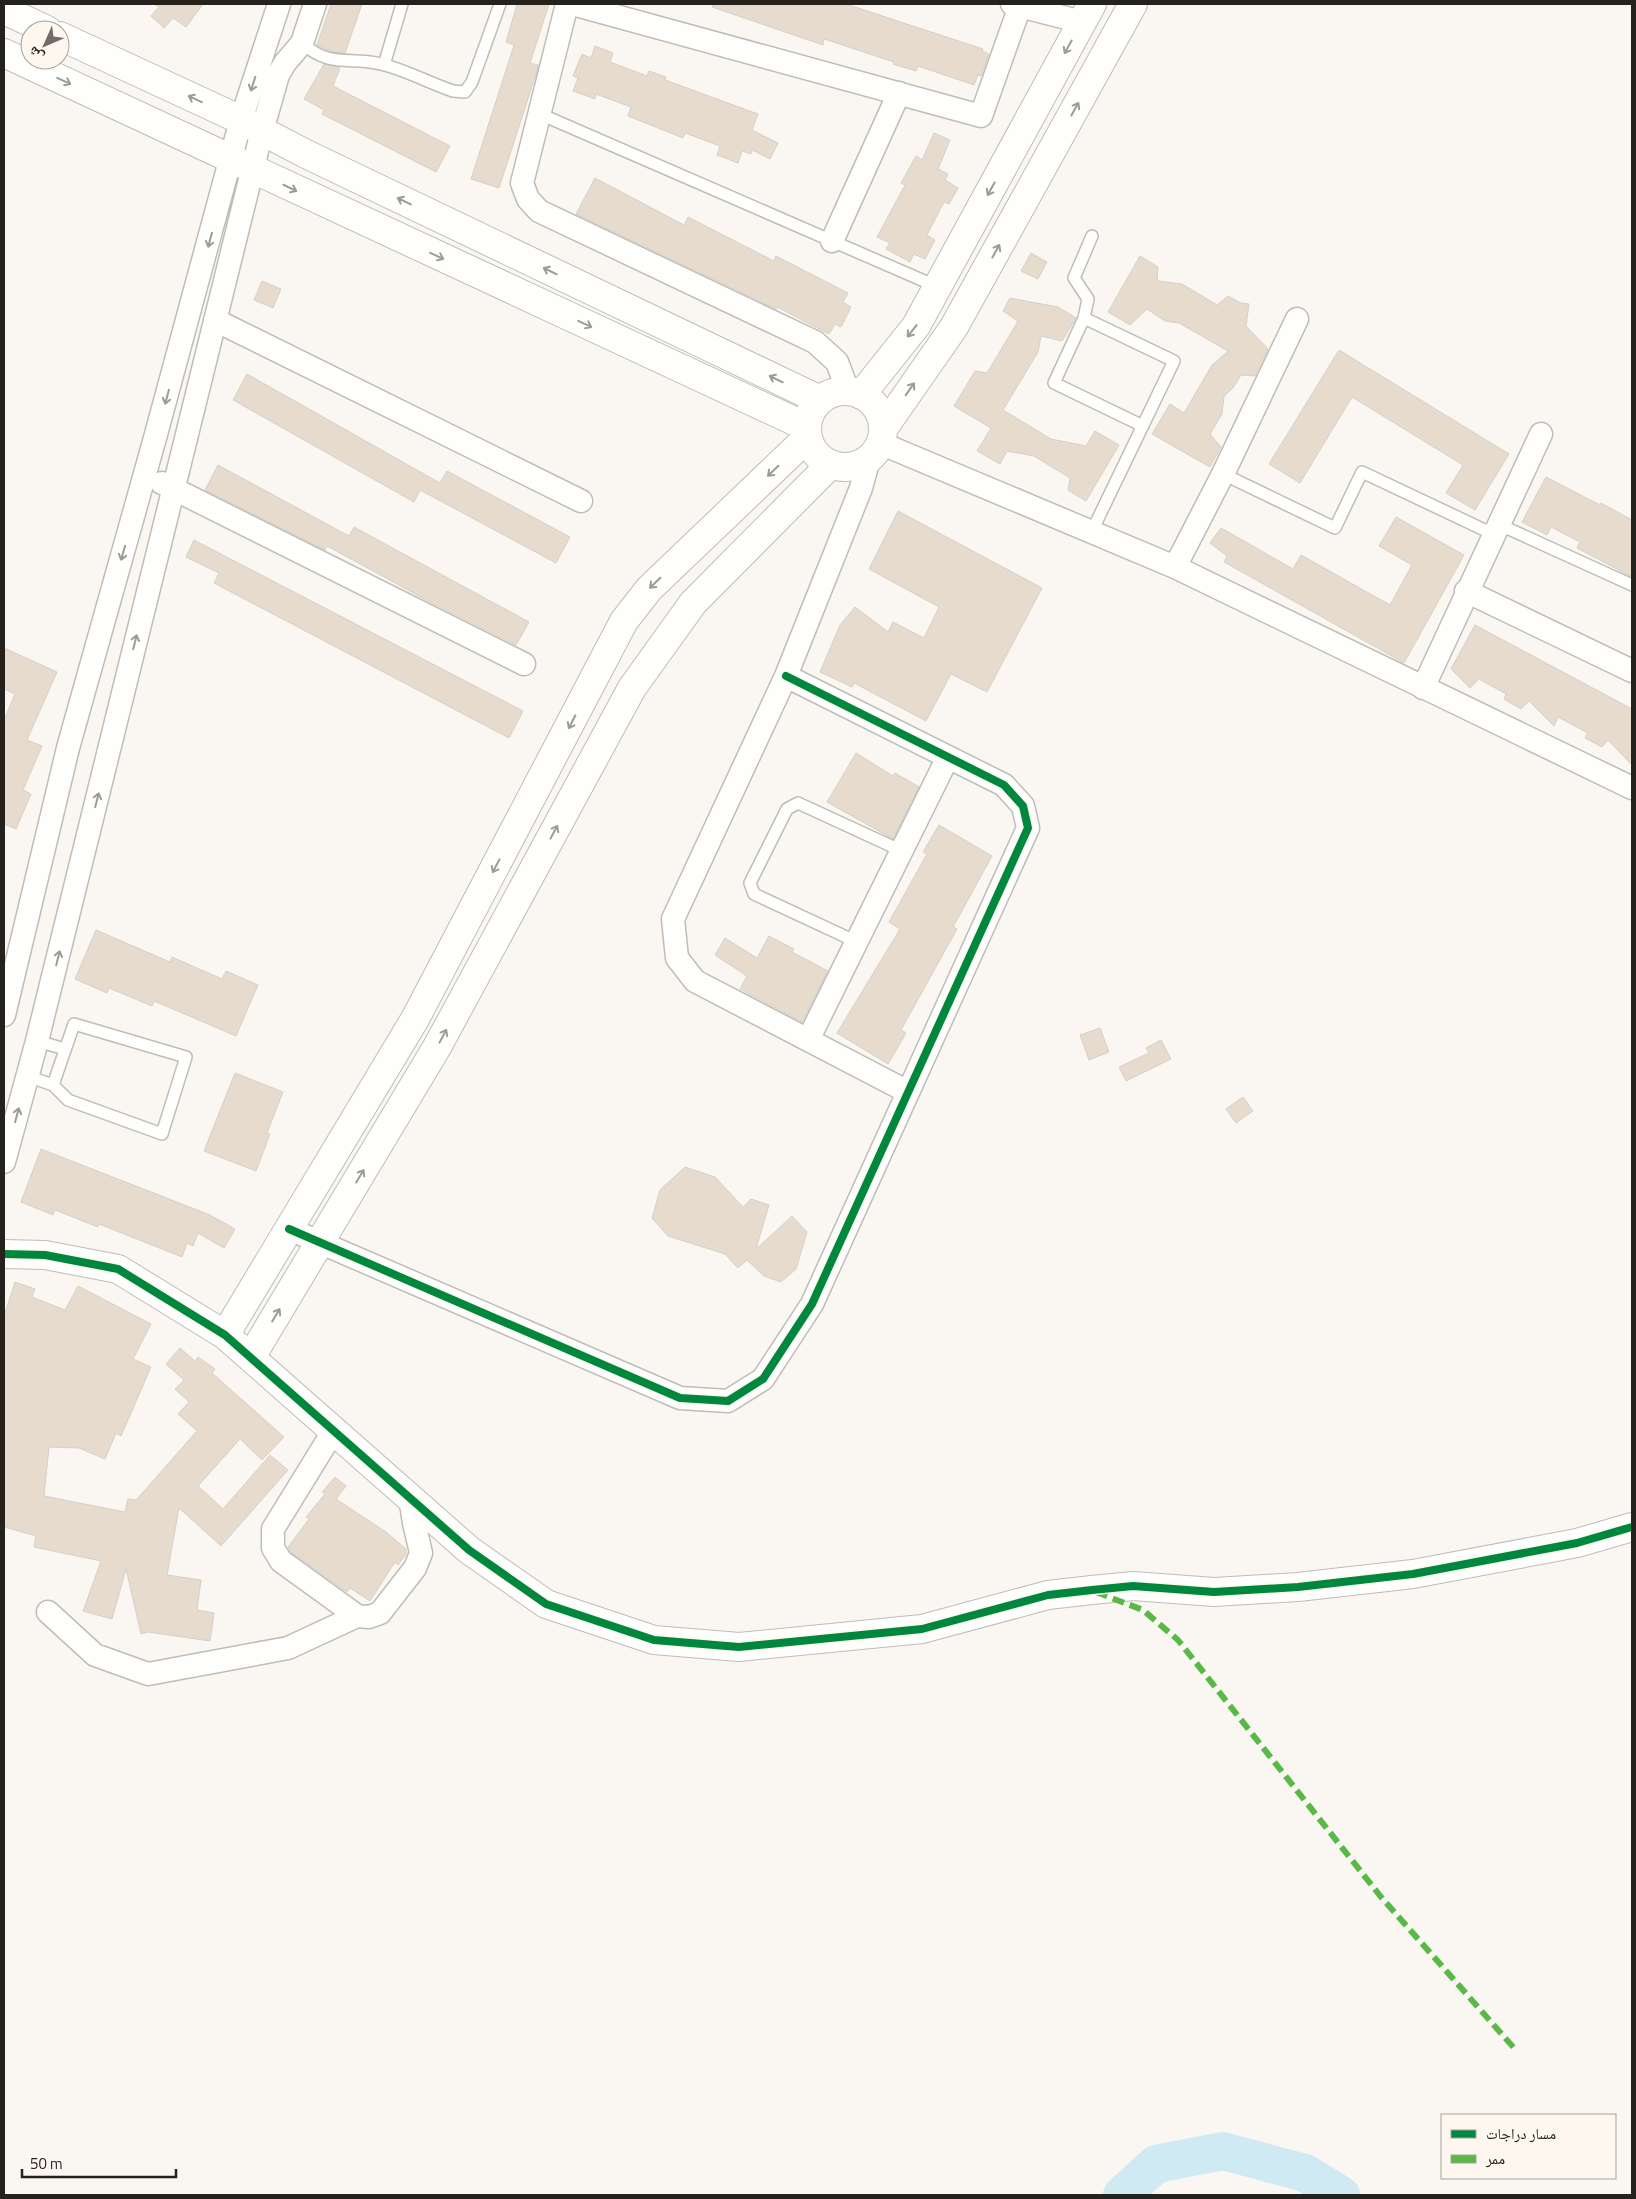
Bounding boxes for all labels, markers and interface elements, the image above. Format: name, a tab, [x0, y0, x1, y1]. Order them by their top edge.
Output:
north arrow	[20, 20, 70, 70]
one-way arrow	[1063, 39, 1073, 53]
text: ش	[23, 42, 48, 67]
one-way arrow	[248, 75, 258, 91]
one-way arrow	[56, 76, 71, 86]
one-way arrow	[188, 93, 203, 103]
one-way arrow	[1070, 103, 1080, 117]
one-way arrow	[986, 182, 996, 197]
one-way arrow	[282, 183, 297, 193]
one-way arrow	[396, 196, 411, 206]
one-way arrow	[204, 232, 214, 248]
one-way arrow	[991, 244, 1001, 259]
one-way arrow	[429, 251, 444, 261]
one-way arrow	[543, 266, 558, 276]
one-way arrow	[577, 320, 592, 329]
one-way arrow	[907, 324, 917, 338]
one-way arrow	[768, 374, 783, 384]
one-way arrow	[905, 382, 915, 396]
one-way arrow	[162, 388, 171, 404]
one-way arrow	[766, 465, 779, 477]
one-way arrow	[118, 545, 127, 561]
one-way arrow	[649, 577, 661, 589]
one-way arrow	[131, 635, 140, 651]
one-way arrow	[567, 714, 576, 729]
one-way arrow	[92, 793, 102, 809]
one-way arrow	[549, 824, 559, 839]
one-way arrow	[491, 858, 501, 872]
one-way arrow	[54, 950, 63, 966]
one-way arrow	[438, 1029, 448, 1044]
one-way arrow	[12, 1108, 22, 1124]
one-way arrow	[355, 1169, 365, 1183]
one-way arrow	[272, 1308, 282, 1323]
legend	[1441, 2114, 1616, 2179]
text: مسار دراجات	[1486, 2122, 1556, 2145]
scale bar	[22, 2146, 176, 2178]
text: ممر	[1485, 2147, 1505, 2170]
text: 50 m	[30, 2152, 63, 2175]

